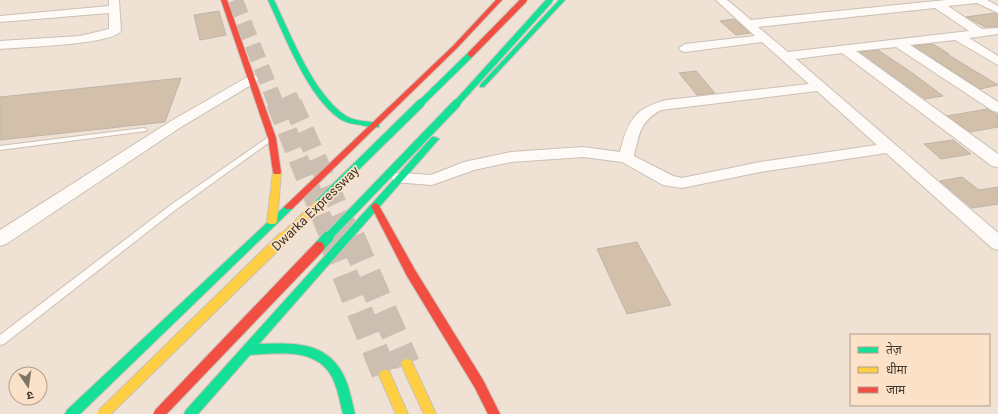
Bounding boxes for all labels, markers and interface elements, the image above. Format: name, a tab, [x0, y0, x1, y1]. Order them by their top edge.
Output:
street label: Dwarka Expressway	[269, 163, 362, 254]
legend	[850, 334, 990, 406]
text: तेज़	[886, 342, 903, 357]
text: धीमा	[886, 362, 908, 377]
north arrow	[8, 366, 48, 406]
text: जाम	[886, 383, 906, 397]
text: उ	[25, 388, 35, 402]

